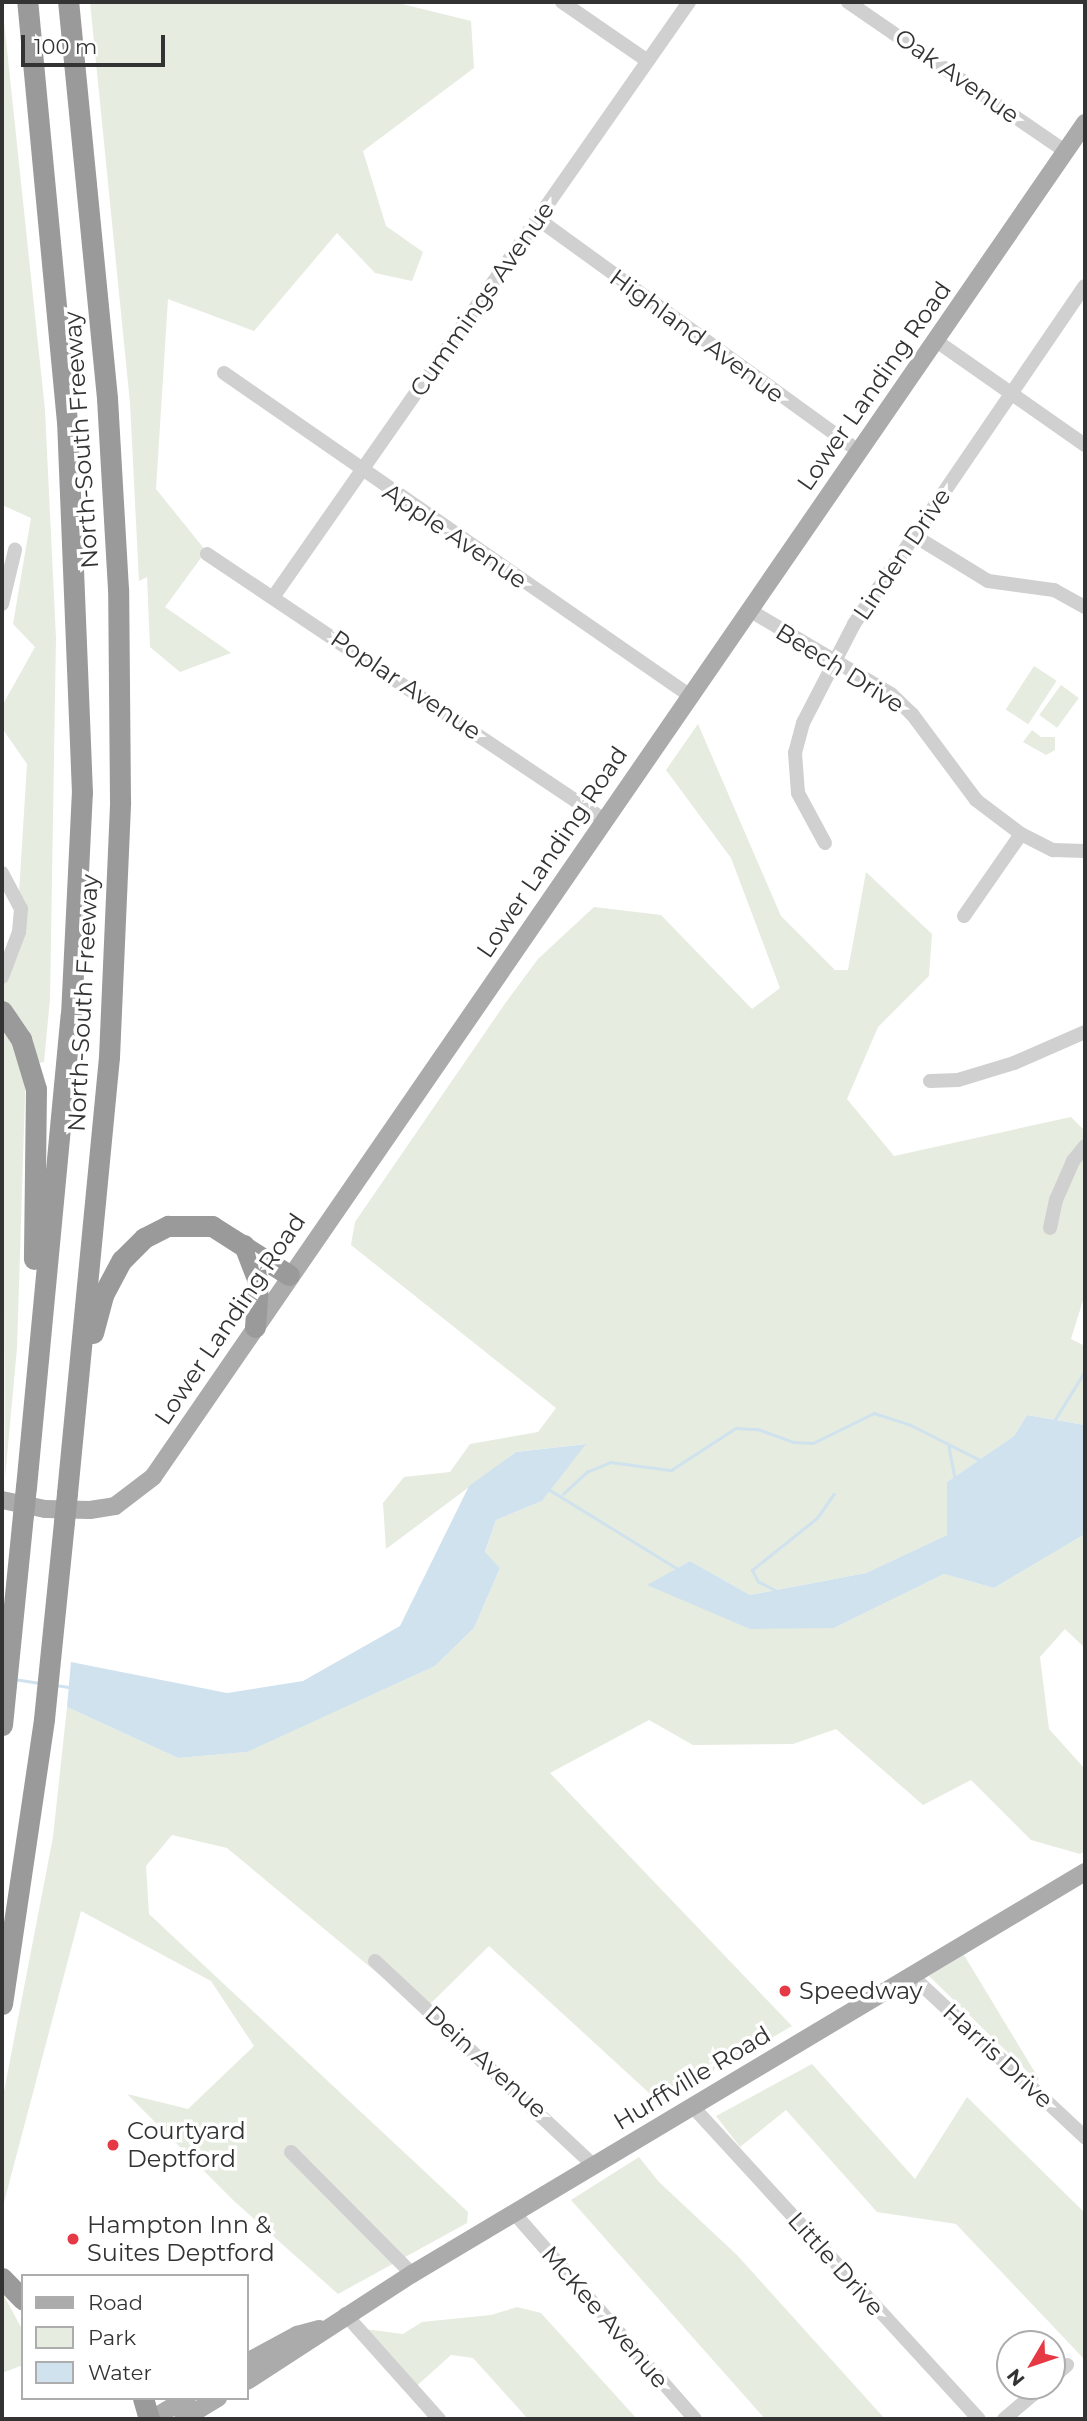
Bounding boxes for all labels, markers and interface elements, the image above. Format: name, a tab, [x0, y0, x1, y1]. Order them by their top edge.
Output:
scale bar	[24, 21, 168, 65]
street label: Oak Avenue	[889, 22, 1025, 130]
text: 100 m	[34, 34, 97, 59]
street label: Cummings Avenue	[404, 196, 560, 402]
street label: Highland Avenue	[604, 263, 790, 409]
street label: Lower Landing Road	[791, 276, 957, 496]
street label: North-South Freeway	[58, 310, 104, 570]
street label: Apple Avenue	[377, 477, 533, 595]
street label: Linden Drive	[847, 483, 957, 625]
street label: Beech Drive	[771, 617, 909, 719]
street label: Poplar Avenue	[325, 624, 487, 746]
street label: Lower Landing Road	[471, 741, 633, 963]
street label: North-South Freeway	[62, 874, 104, 1132]
street label: Lower Landing Road	[149, 1208, 311, 1430]
place label: Speedway	[799, 1977, 923, 2005]
marker: Speedway	[777, 1983, 793, 1999]
street label: Harris Drive	[937, 1998, 1059, 2114]
street label: Dein Avenue	[419, 2000, 553, 2124]
street label: Hurffville Road	[608, 2020, 776, 2136]
place label: Courtyard Deptford	[127, 2117, 246, 2173]
marker: Courtyard Deptford	[105, 2137, 121, 2153]
street label: Little Drive	[782, 2206, 890, 2322]
place label: Hampton Inn & Suites Deptford	[87, 2211, 275, 2267]
marker: Hampton Inn & Suites Deptford	[65, 2231, 81, 2247]
street label: McKee Avenue	[535, 2240, 675, 2394]
legend	[21, 2274, 248, 2400]
text: Road	[88, 2290, 143, 2315]
text: Park	[88, 2325, 136, 2350]
north arrow	[996, 2330, 1066, 2400]
text: Water	[88, 2360, 152, 2385]
text: N	[1002, 2364, 1030, 2390]

